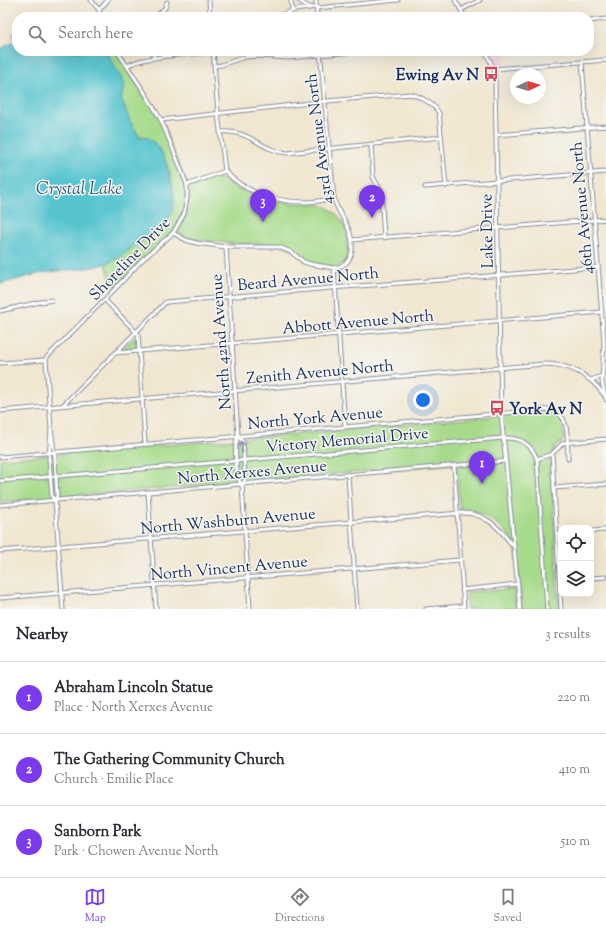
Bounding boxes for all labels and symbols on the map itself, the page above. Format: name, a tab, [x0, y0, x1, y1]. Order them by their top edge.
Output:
place label: Ewing Av N	[396, 65, 479, 88]
bus stop icon: Ewing Av N	[482, 65, 500, 83]
north arrow	[510, 68, 546, 104]
street label: 43rd Avenue North	[301, 71, 340, 206]
street label: 46th Avenue North	[566, 140, 601, 275]
water label: Crystal Lake	[36, 178, 122, 202]
pin: 2	[359, 185, 385, 218]
pin: 3	[250, 189, 276, 222]
street label: Lake Drive	[476, 193, 501, 269]
street label: Shoreline Drive	[85, 213, 177, 307]
street label: Beard Avenue North	[236, 263, 381, 298]
street label: North 42nd Avenue	[206, 273, 239, 411]
street label: Abbott Avenue North	[281, 305, 436, 342]
street label: Zenith Avenue North	[246, 356, 395, 391]
your location	[413, 390, 433, 410]
bus stop icon: York Av N	[488, 399, 506, 417]
place label: York Av N	[509, 399, 583, 422]
street label: North York Avenue	[247, 402, 384, 437]
street label: Victory Memorial Drive	[265, 423, 430, 460]
one-way arrow	[239, 441, 246, 454]
pin: 1	[469, 451, 495, 484]
street label: North Xerxes Avenue	[177, 456, 328, 491]
street label: North Washburn Avenue	[140, 503, 317, 542]
street label: North Vincent Avenue	[150, 551, 309, 588]

